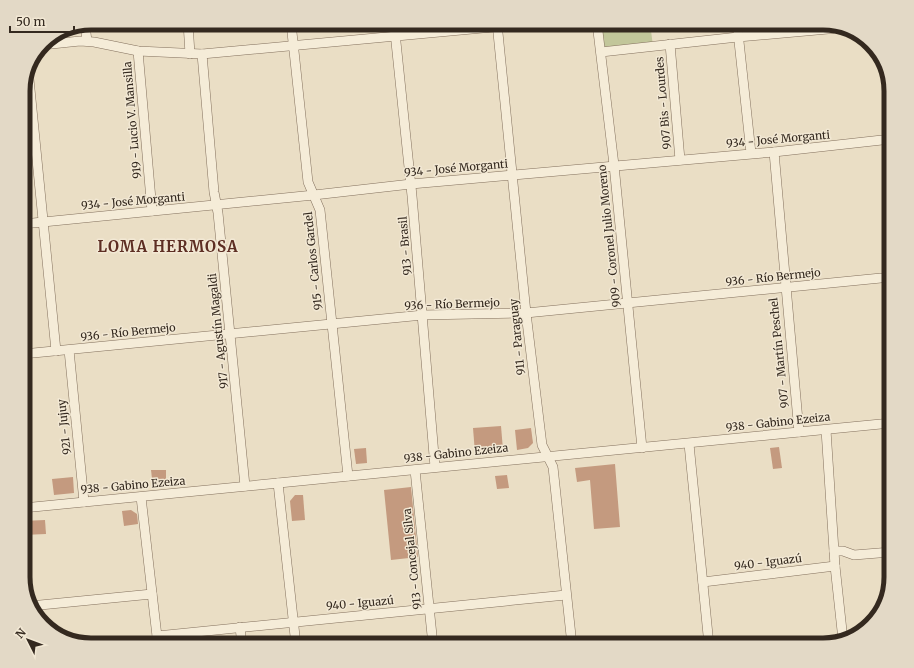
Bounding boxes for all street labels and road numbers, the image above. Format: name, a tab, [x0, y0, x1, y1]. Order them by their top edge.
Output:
street label: 907 Bis - Lourdes	[652, 56, 674, 150]
street label: 919 - Lucio V. Mansilla	[120, 61, 144, 179]
street label: 934 - José Morganti	[726, 127, 831, 151]
street label: 934 - José Morganti	[404, 156, 509, 180]
street label: 909 - Coronel Julio Moreno	[594, 163, 623, 308]
street label: 934 - José Morganti	[81, 189, 186, 213]
street label: 915 - Carlos Gardel	[301, 211, 325, 311]
street label: 913 - Brasil	[395, 215, 415, 276]
street label: 936 - Río Bermejo	[725, 265, 822, 289]
street label: 917 - Agustín Magaldi	[205, 272, 231, 389]
street label: 936 - Río Bermejo	[404, 295, 501, 313]
street label: 907 - Martín Peschel	[766, 297, 792, 409]
street label: 911 - Paraguay	[506, 298, 528, 376]
street label: 936 - Río Bermejo	[80, 320, 177, 344]
street label: 921 - Jujuy	[54, 398, 74, 455]
street label: 938 - Gabino Ezeiza	[725, 410, 831, 434]
street label: 938 - Gabino Ezeiza	[403, 441, 509, 465]
street label: 938 - Gabino Ezeiza	[80, 473, 186, 497]
street label: 913 - Concejal Silva	[400, 508, 424, 610]
street label: 940 - Iguazú	[733, 551, 803, 573]
street label: 940 - Iguazú	[325, 593, 395, 613]

